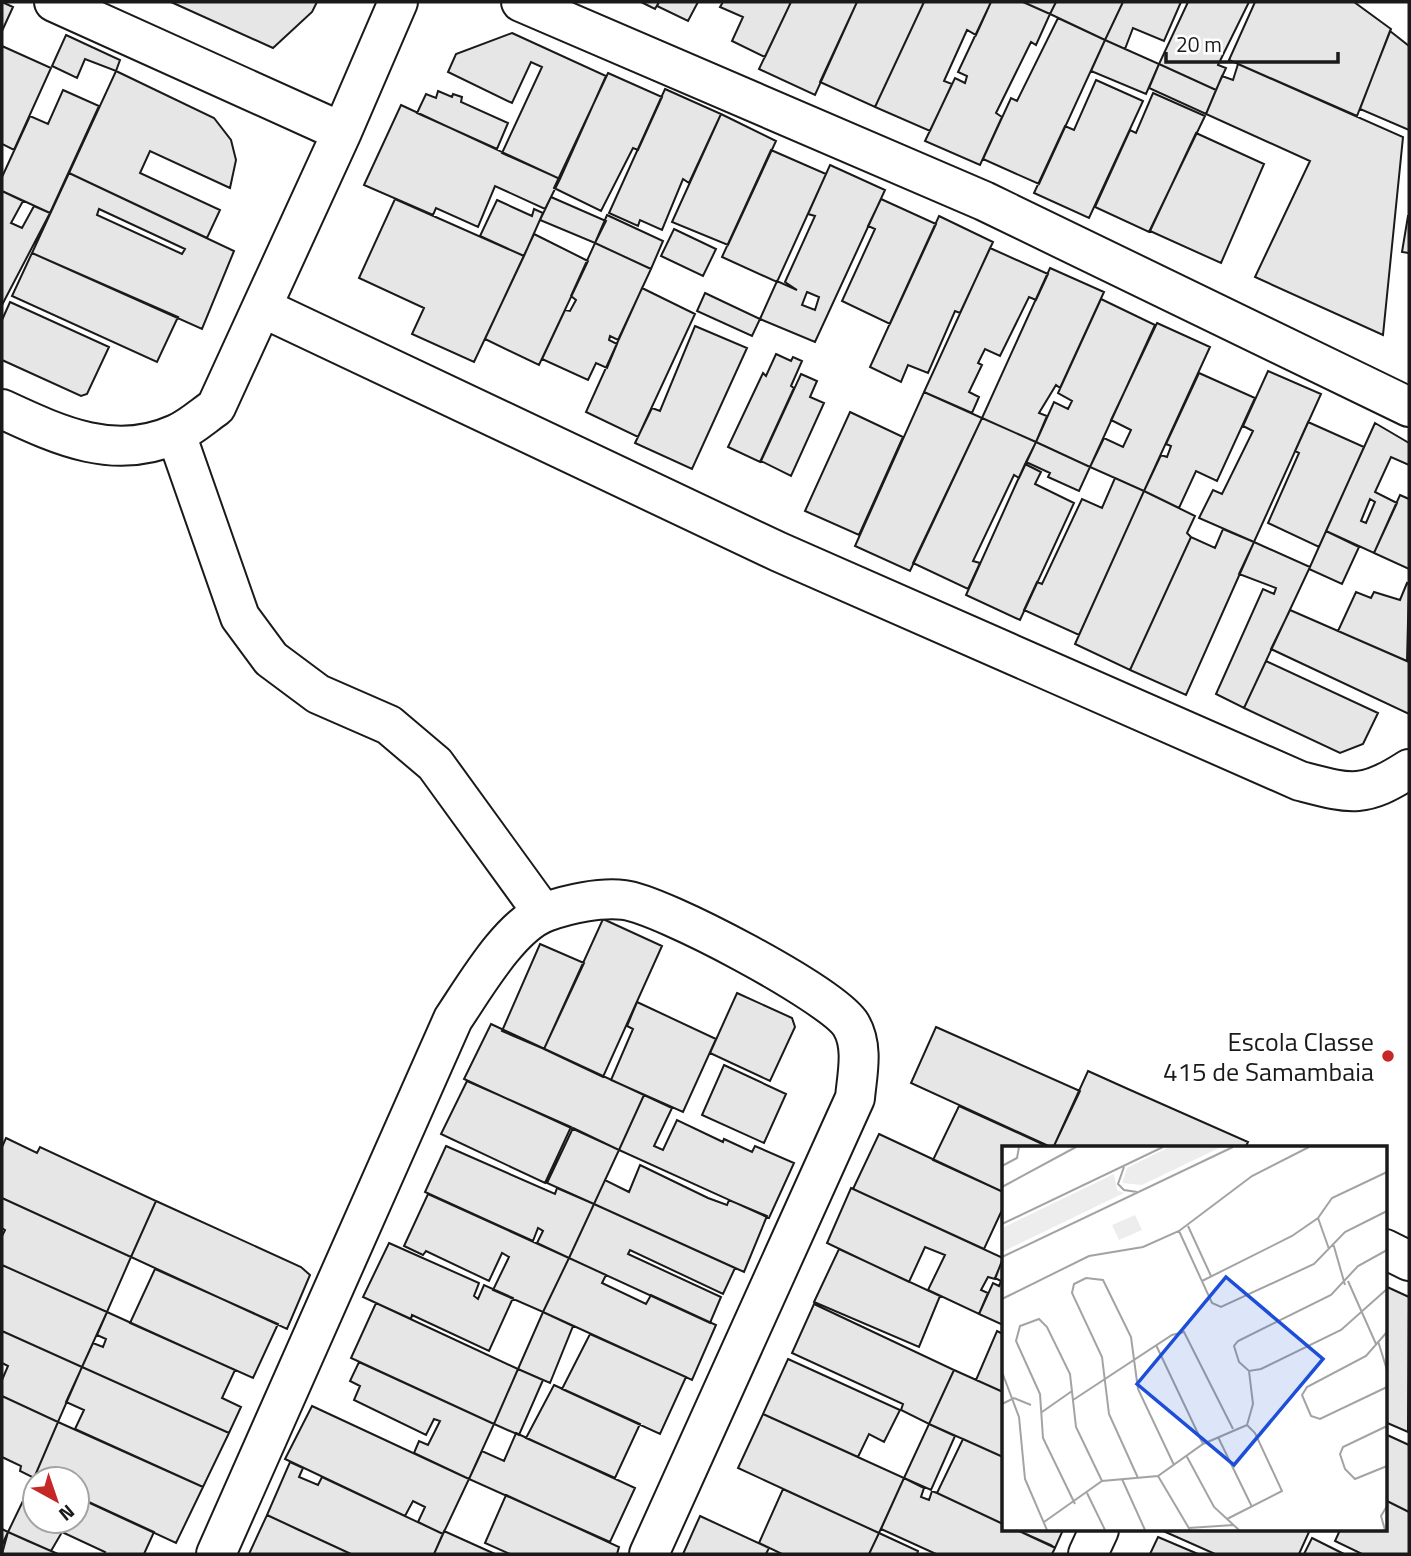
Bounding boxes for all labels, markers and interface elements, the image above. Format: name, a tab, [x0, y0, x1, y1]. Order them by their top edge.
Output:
scale bar	[1166, 21, 1338, 65]
text: 20 m	[1176, 28, 1222, 60]
place label: Escola Classe 415 de Samambaia	[1163, 1022, 1374, 1091]
marker: Escola Classe 415 de Samambaia	[1380, 1048, 1396, 1064]
inset map	[1002, 1146, 1386, 1532]
north arrow	[21, 1465, 91, 1535]
text: N	[53, 1498, 82, 1529]

